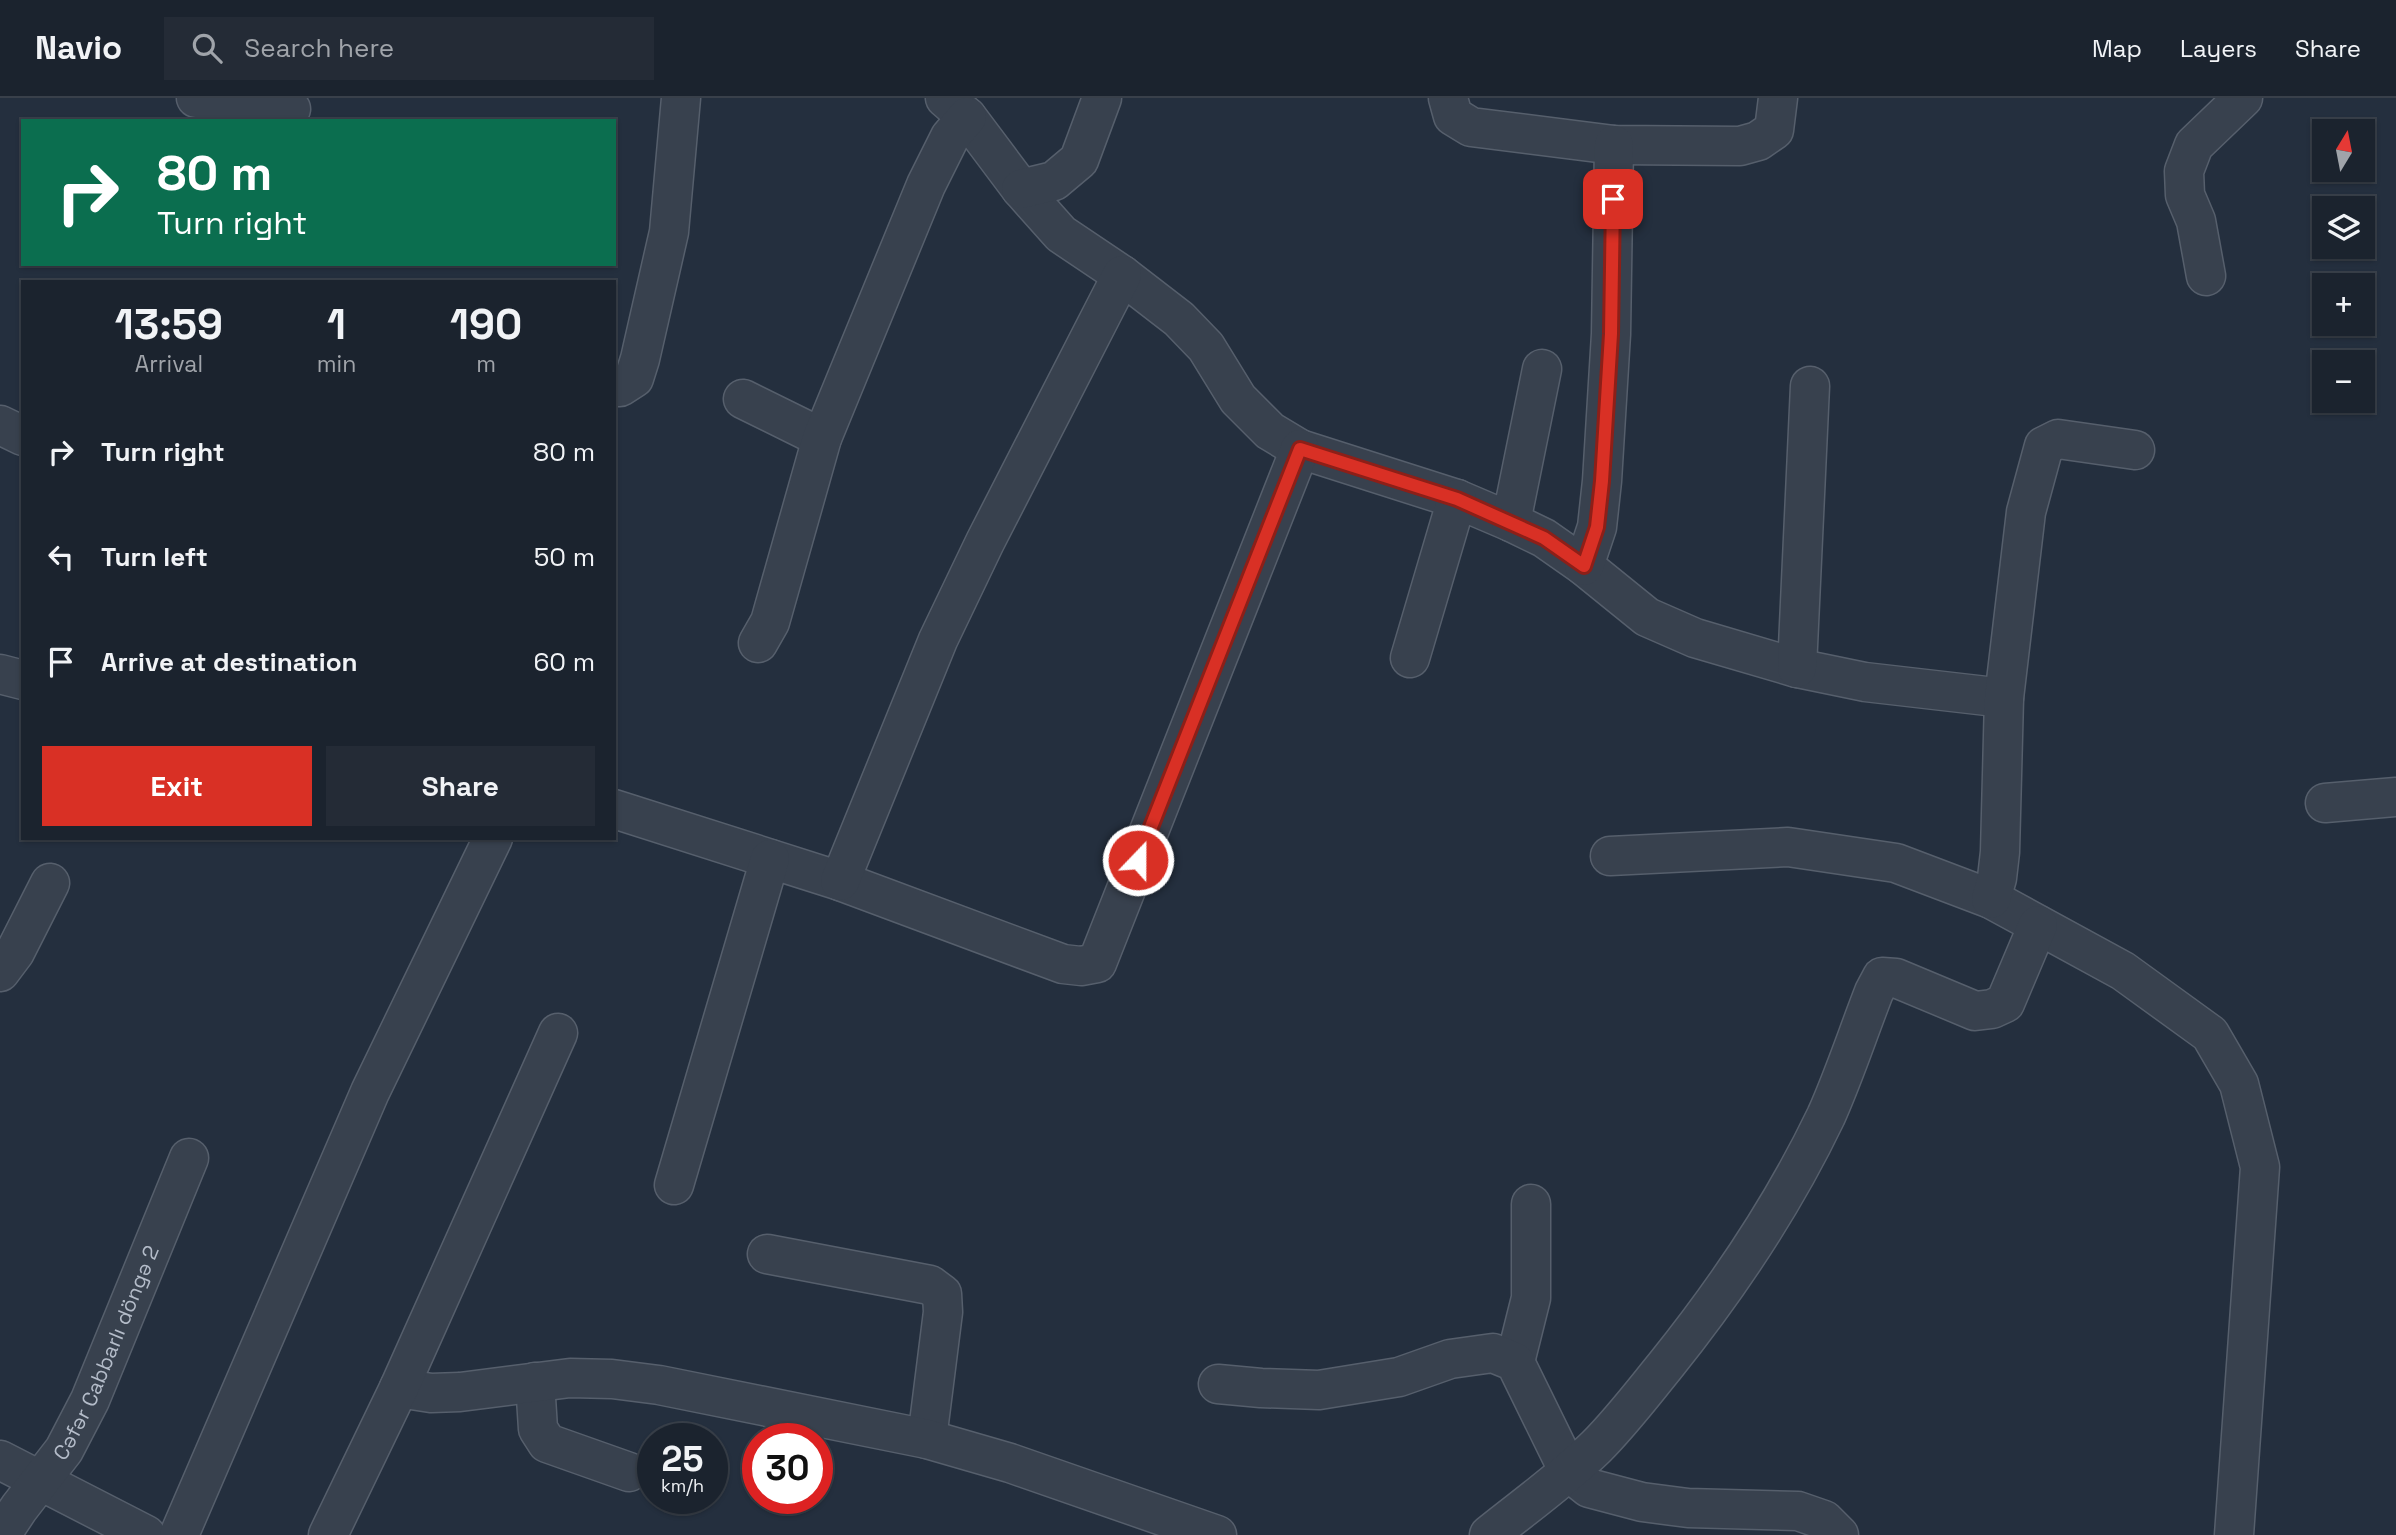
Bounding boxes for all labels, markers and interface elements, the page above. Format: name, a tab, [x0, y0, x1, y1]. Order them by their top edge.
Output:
search box	[164, 17, 654, 80]
text: Navio	[35, 27, 122, 69]
icon: search	[188, 29, 226, 67]
text: Search here	[244, 31, 394, 65]
text: Map	[2092, 33, 2142, 64]
text: Layers	[2180, 33, 2257, 64]
text: Share	[2295, 33, 2361, 64]
north arrow	[2312, 119, 2375, 182]
map controls	[2312, 119, 2375, 413]
text: 80 m	[157, 142, 272, 204]
icon: right	[42, 147, 133, 238]
pin	[1583, 169, 1643, 229]
icon: arrive	[1594, 180, 1632, 218]
button: layers	[2312, 196, 2375, 259]
text: Turn right	[157, 203, 307, 243]
button: +	[2312, 273, 2375, 336]
text: 13:59	[115, 298, 223, 351]
text: 1	[327, 298, 346, 351]
text: 190	[450, 298, 522, 351]
text: Arrival	[135, 349, 203, 379]
text: min	[317, 349, 356, 379]
text: m	[476, 349, 496, 379]
button: −	[2312, 350, 2375, 413]
icon: right	[42, 433, 80, 471]
text: Turn right	[101, 435, 225, 469]
text: 80 m	[533, 435, 595, 469]
icon: left	[42, 538, 80, 576]
text: Turn left	[101, 540, 208, 574]
text: 50 m	[534, 540, 595, 574]
icon: arrive	[42, 643, 80, 681]
text: Arrive at destination	[101, 645, 358, 679]
text: 60 m	[533, 645, 595, 679]
button: Exit	[42, 746, 312, 826]
button: Share	[326, 746, 595, 826]
position arrow	[1101, 823, 1175, 897]
street label: Cəfər Cabbarlı döngə 2	[47, 1241, 165, 1466]
speed limit sign: 30	[742, 1423, 833, 1514]
text: 25	[662, 1437, 703, 1481]
text: km/h	[661, 1474, 704, 1497]

